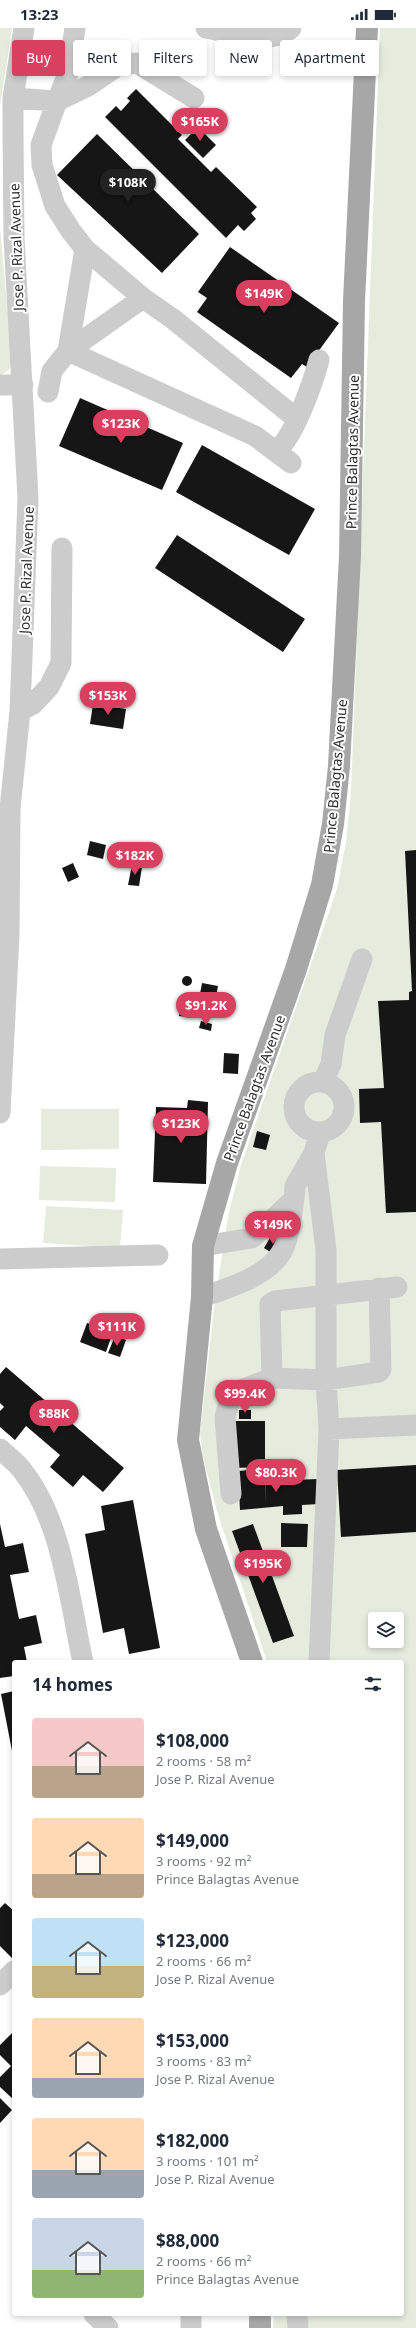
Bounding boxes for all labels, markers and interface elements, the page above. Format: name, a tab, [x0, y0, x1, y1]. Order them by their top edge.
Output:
text: 13:23	[20, 4, 59, 24]
chip: Buy	[12, 40, 65, 76]
chip: Rent	[73, 40, 131, 76]
chip: Filters	[139, 40, 207, 76]
chip: New	[215, 40, 272, 76]
chip: Apartment	[280, 40, 379, 76]
pin: $165K	[172, 108, 228, 142]
text: $165K	[181, 112, 219, 130]
pin: $108K	[100, 169, 156, 203]
text: $108K	[109, 173, 147, 191]
street label: Jose P. Rizal Avenue	[4, 183, 28, 313]
pin: $149K	[236, 280, 292, 314]
text: $149K	[245, 284, 283, 302]
street label: Prince Balagtas Avenue	[341, 375, 363, 529]
pin: $123K	[93, 410, 149, 444]
text: $123K	[102, 414, 140, 432]
street label: Jose P. Rizal Avenue	[14, 506, 38, 636]
pin: $153K	[80, 682, 136, 716]
text: $153K	[89, 686, 127, 704]
street label: Prince Balagtas Avenue	[319, 698, 351, 854]
pin: $182K	[107, 842, 163, 876]
text: $182K	[116, 846, 154, 864]
pin: $91.2K	[173, 992, 239, 1026]
text: $91.2K	[185, 996, 227, 1014]
street label: Prince Balagtas Avenue	[219, 1012, 289, 1164]
pin: $123K	[153, 1110, 209, 1144]
text: $123K	[162, 1114, 200, 1132]
pin: $149K	[245, 1211, 301, 1245]
text: $149K	[254, 1215, 292, 1233]
pin: $111K	[89, 1313, 145, 1347]
text: $111K	[98, 1317, 136, 1335]
pin: $99.4K	[212, 1380, 278, 1414]
text: $99.4K	[224, 1384, 266, 1402]
pin: $88K	[30, 1400, 78, 1434]
text: $88K	[39, 1404, 69, 1422]
pin: $80.3K	[243, 1459, 309, 1493]
text: $80.3K	[255, 1463, 297, 1481]
pin: $195K	[235, 1550, 291, 1584]
text: $195K	[244, 1554, 282, 1572]
map controls	[368, 1612, 404, 1648]
button: layers	[368, 1612, 404, 1648]
text: 14 homes	[32, 1673, 113, 1696]
icon: filters	[362, 1673, 384, 1695]
text: $108,000	[156, 1729, 229, 1752]
icon: home	[64, 1734, 112, 1782]
text: 2 rooms · 58 m²	[156, 1752, 251, 1770]
text: Jose P. Rizal Avenue	[156, 1770, 275, 1788]
text: $149,000	[156, 1829, 229, 1852]
icon: home	[64, 1834, 112, 1882]
text: 3 rooms · 92 m²	[156, 1852, 251, 1870]
text: Prince Balagtas Avenue	[156, 1870, 299, 1888]
text: $123,000	[156, 1929, 229, 1952]
icon: home	[64, 1934, 112, 1982]
text: 2 rooms · 66 m²	[156, 1952, 251, 1970]
text: Jose P. Rizal Avenue	[156, 1970, 275, 1988]
text: $153,000	[156, 2029, 229, 2052]
icon: home	[64, 2034, 112, 2082]
text: 3 rooms · 83 m²	[156, 2052, 251, 2070]
text: Jose P. Rizal Avenue	[156, 2070, 275, 2088]
text: $182,000	[156, 2129, 229, 2152]
icon: home	[64, 2134, 112, 2182]
text: 3 rooms · 101 m²	[156, 2152, 259, 2170]
text: Jose P. Rizal Avenue	[156, 2170, 275, 2188]
text: $88,000	[156, 2229, 219, 2252]
icon: home	[64, 2234, 112, 2282]
text: 2 rooms · 66 m²	[156, 2252, 251, 2270]
text: Prince Balagtas Avenue	[156, 2270, 299, 2288]

